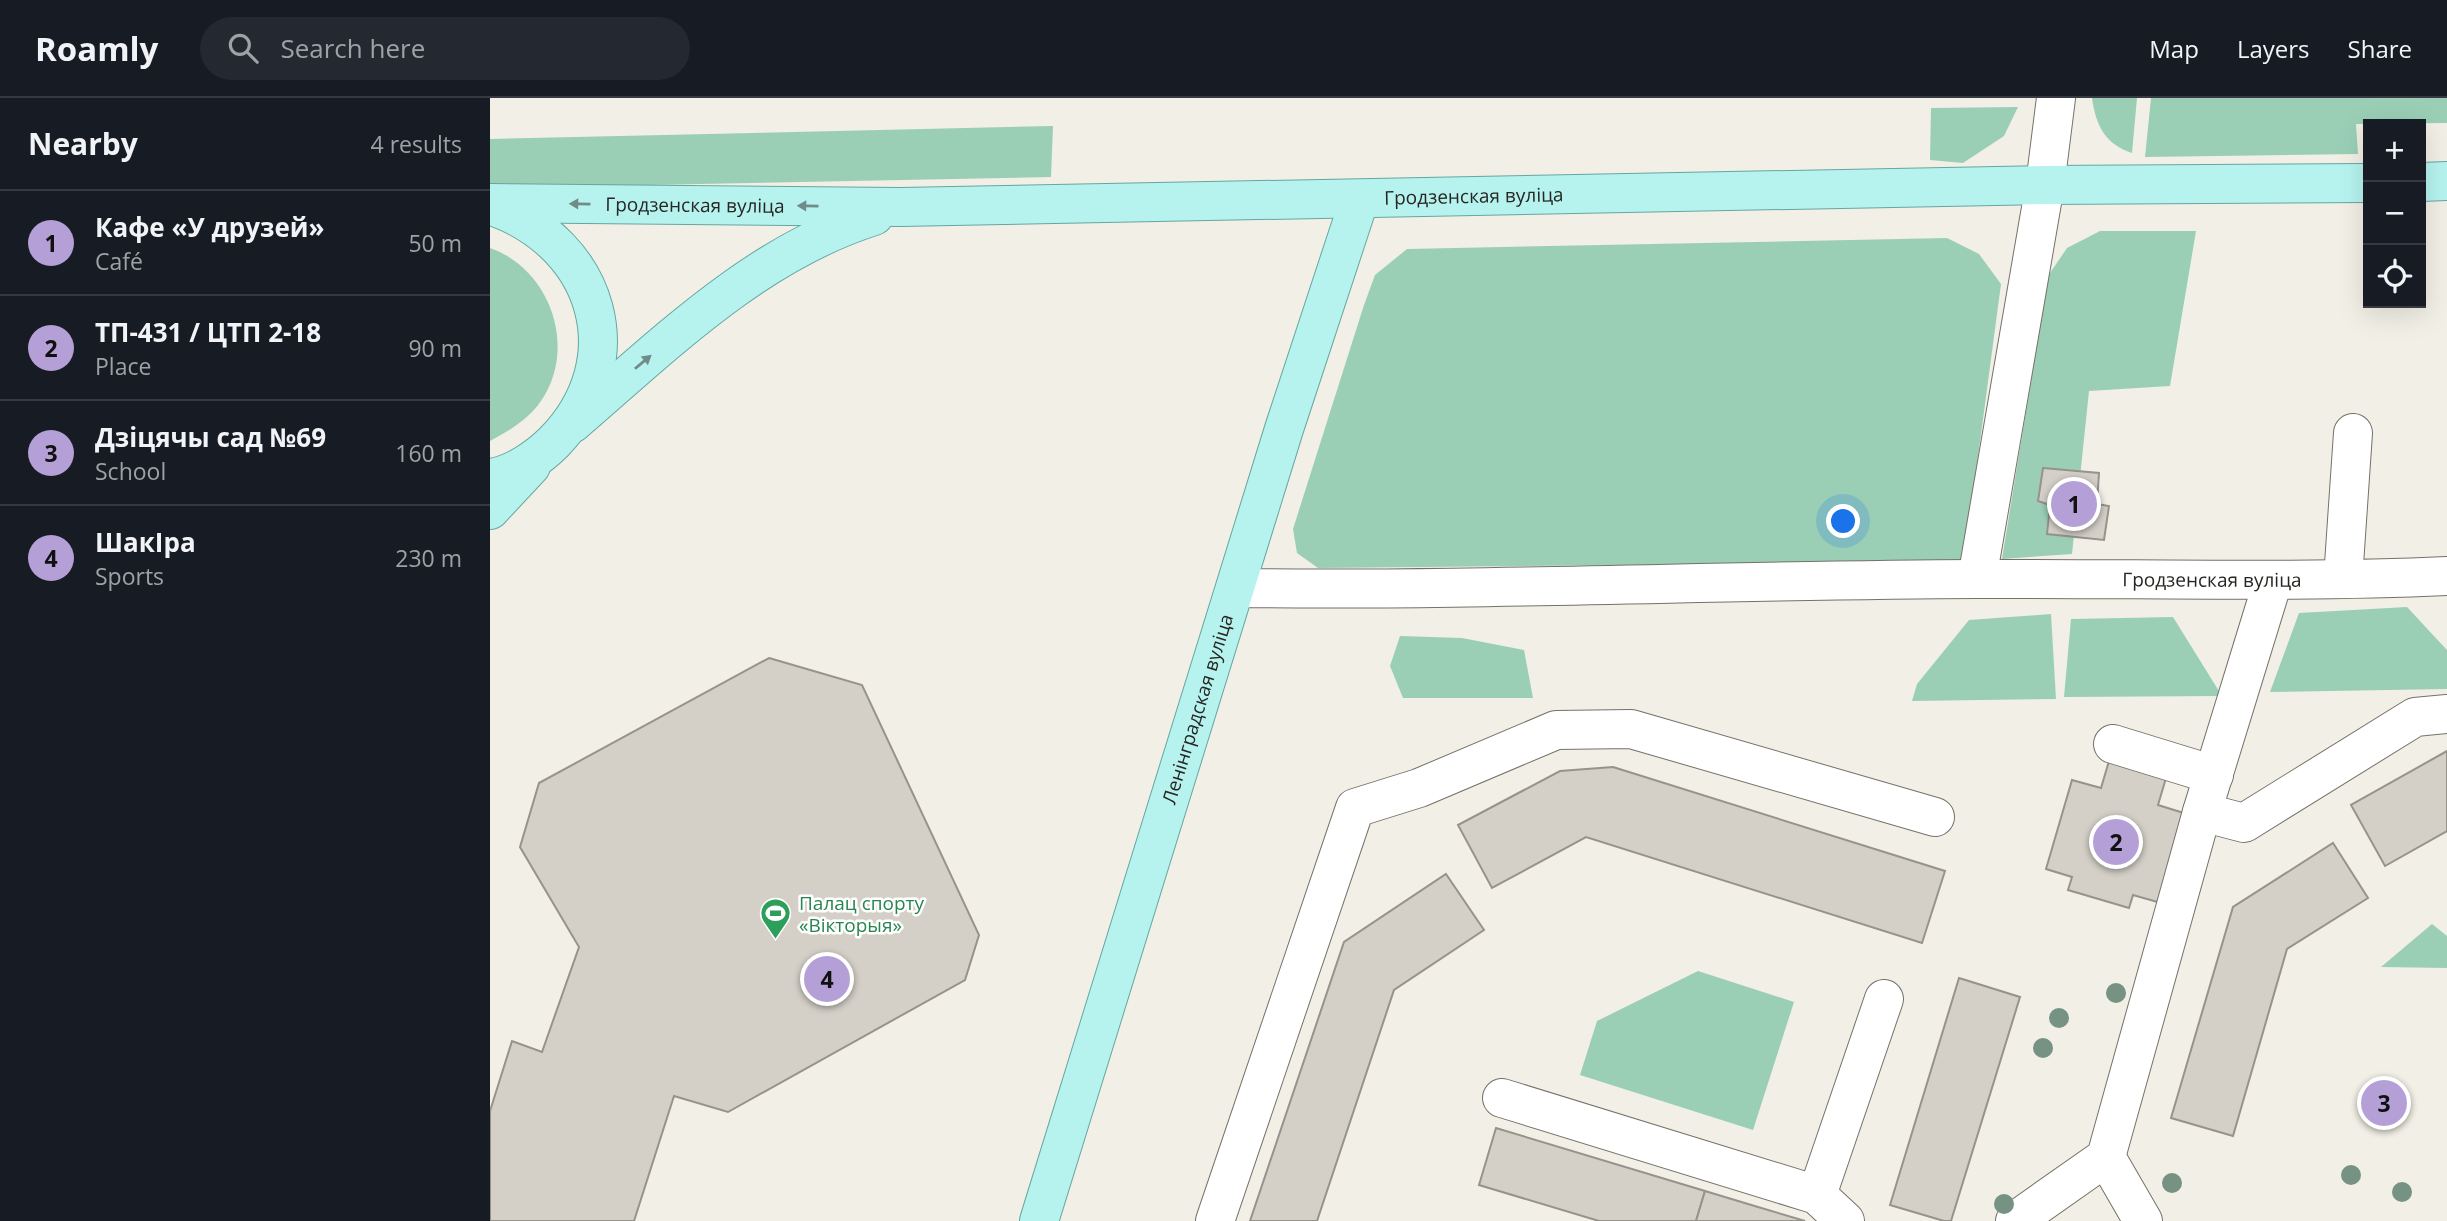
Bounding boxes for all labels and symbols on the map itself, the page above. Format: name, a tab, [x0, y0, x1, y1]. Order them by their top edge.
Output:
street label: Гродзенская вуліца	[1384, 181, 1564, 211]
street label: Гродзенская вуліца	[605, 191, 785, 219]
one-way arrow	[569, 198, 591, 210]
one-way arrow	[796, 201, 818, 212]
one-way arrow	[635, 355, 652, 370]
pin: 1	[2051, 478, 2097, 530]
your location	[1826, 504, 1860, 538]
street label: Гродзенская вуліца	[2122, 566, 2302, 593]
street label: Ленінградская вуліца	[1156, 611, 1239, 807]
pin: 2	[2093, 816, 2139, 868]
place label: Палац спорту «Вікторыя»	[799, 890, 925, 938]
sports icon: Палац спорту «Вікторыя»	[759, 897, 793, 941]
pin: 4	[804, 953, 850, 1005]
pin: 3	[2361, 1077, 2407, 1129]

